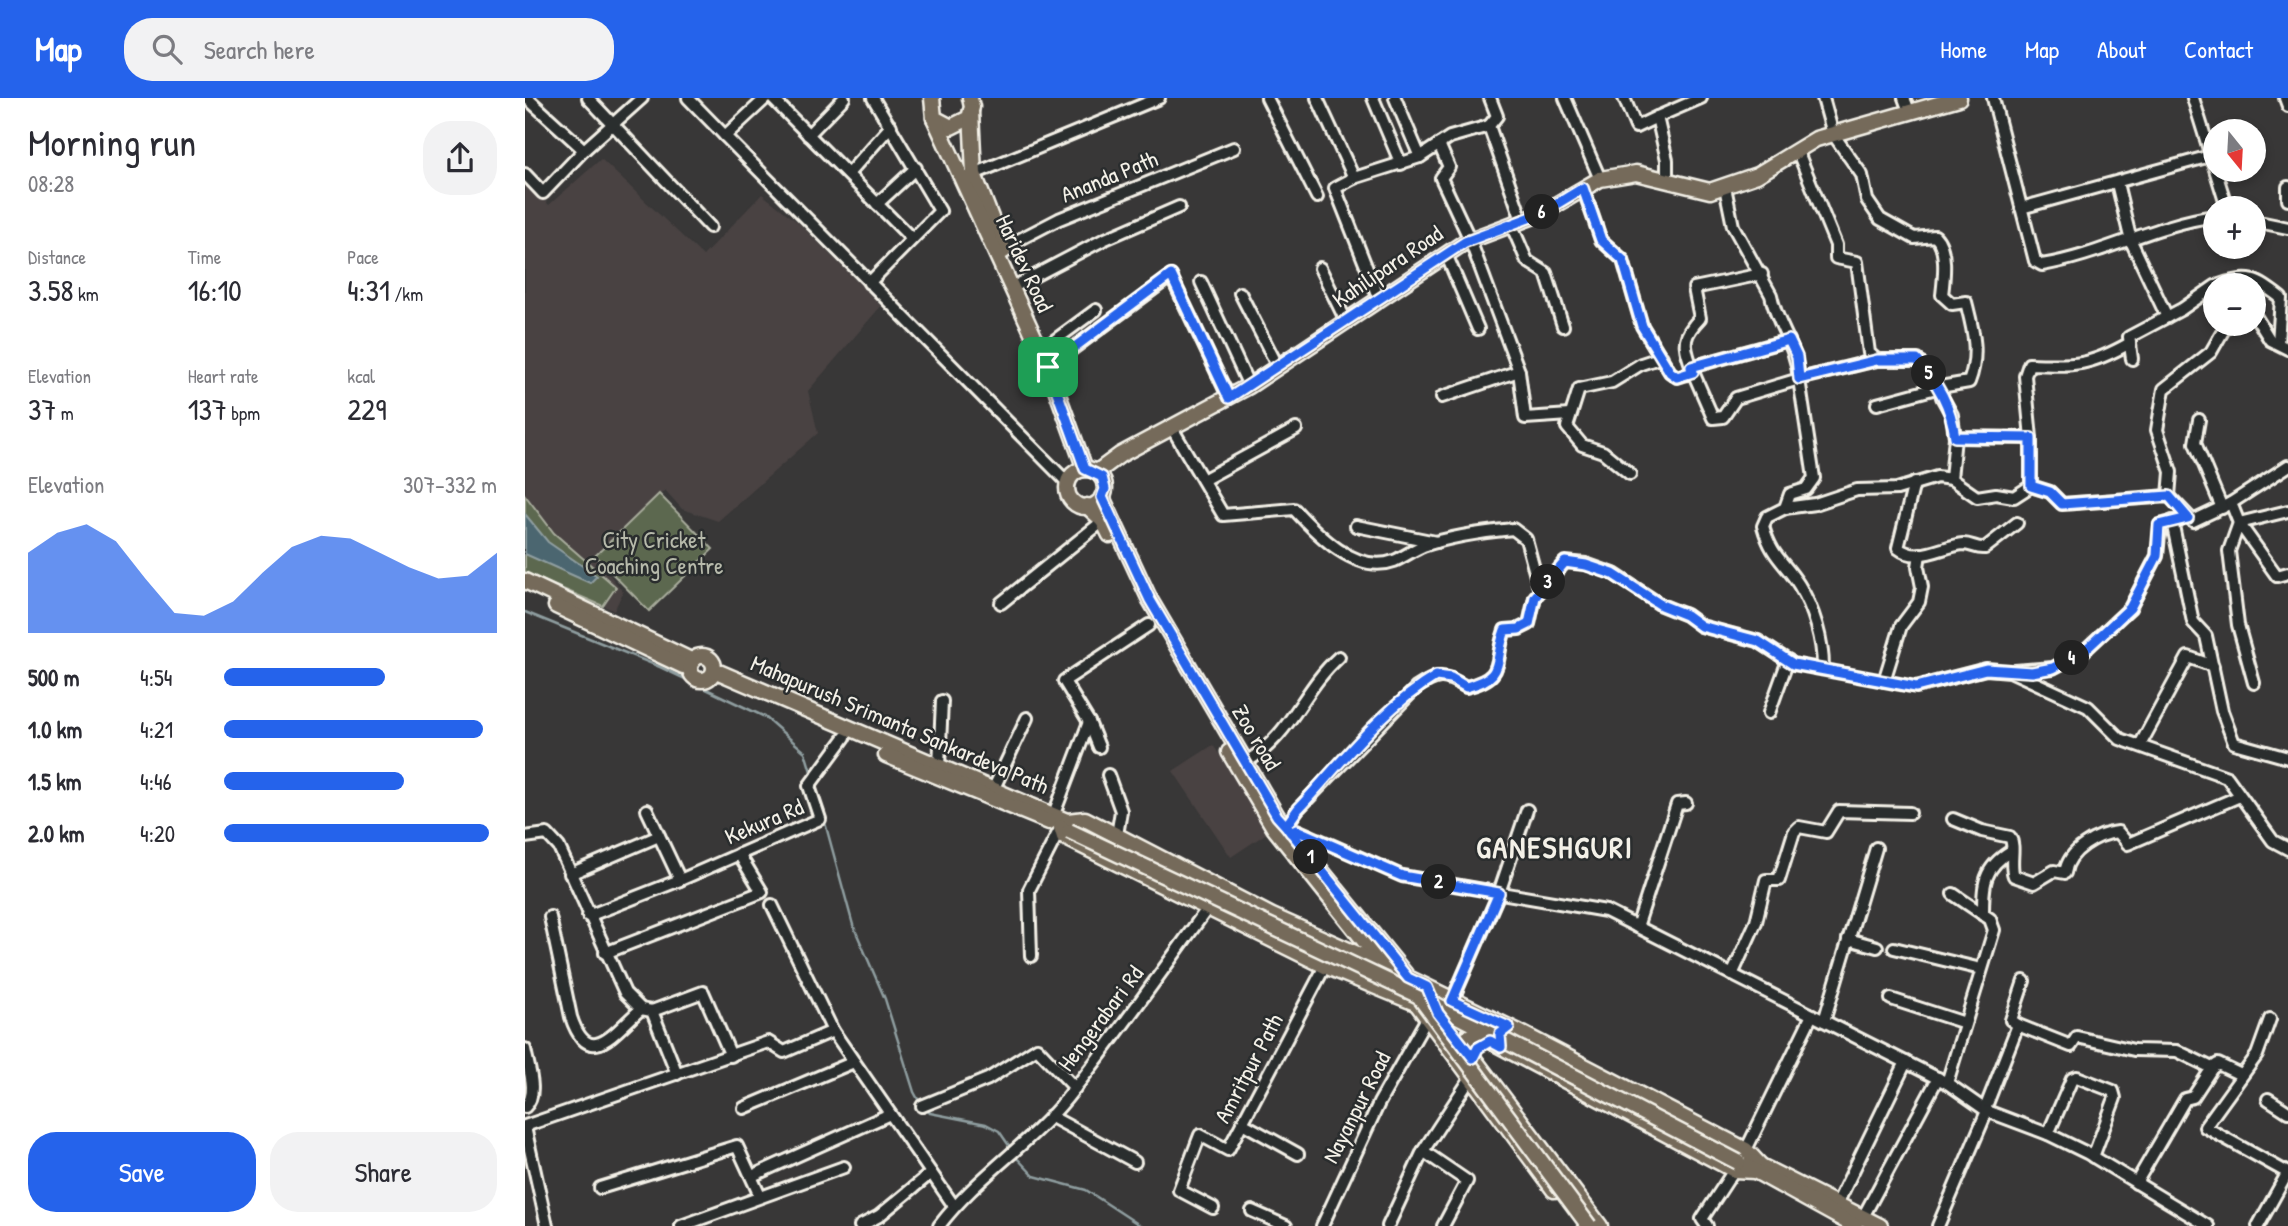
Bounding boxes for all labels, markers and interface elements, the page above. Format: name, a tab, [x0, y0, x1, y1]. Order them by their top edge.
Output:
search box	[124, 18, 614, 81]
text: Map	[35, 27, 82, 71]
icon: search	[148, 30, 186, 68]
text: Search here	[204, 32, 315, 67]
text: Home	[1940, 33, 1987, 65]
text: Map	[2025, 33, 2059, 65]
text: About	[2097, 33, 2146, 65]
text: Contact	[2184, 33, 2253, 65]
text: Morning run	[28, 116, 196, 168]
north arrow	[2203, 119, 2266, 182]
map controls	[2203, 119, 2266, 336]
button: share	[423, 121, 497, 195]
street label: Ananda Path	[1056, 142, 1162, 209]
text: 08:28	[28, 168, 74, 199]
pin: 6	[1525, 194, 1559, 230]
button: +	[2203, 196, 2266, 259]
text: 6	[1538, 198, 1545, 224]
street label: Haridev Road	[989, 209, 1061, 317]
street label: Kahilipara Road	[1326, 218, 1448, 314]
text: Distance	[28, 244, 86, 270]
text: Time	[188, 244, 221, 270]
text: Pace	[347, 244, 379, 270]
text: 3.58	[28, 270, 74, 310]
text: 16:10	[188, 270, 242, 310]
text: 4:31	[347, 270, 390, 310]
button: −	[2203, 273, 2266, 336]
text: km	[74, 281, 99, 307]
text: /km	[390, 281, 423, 307]
pin	[1018, 337, 1078, 397]
icon: arrive	[1029, 348, 1067, 386]
pin: 5	[1911, 356, 1947, 390]
text: 5	[1924, 359, 1933, 385]
text: Elevation	[28, 363, 91, 389]
text: Heart rate	[188, 363, 259, 389]
text: kcal	[347, 363, 375, 389]
text: 37	[28, 389, 56, 429]
text: 137	[188, 389, 227, 429]
text: 229	[347, 389, 386, 429]
text: m	[56, 400, 74, 426]
text: bpm	[227, 400, 260, 426]
text: Elevation	[28, 469, 104, 500]
text: 307–332 m	[403, 469, 497, 500]
park label: City Cricket Coaching Centre	[585, 524, 723, 581]
pin: 3	[1531, 564, 1565, 600]
text: 3	[1543, 568, 1552, 594]
pin: 4	[2055, 640, 2089, 676]
text: 4	[2068, 644, 2075, 670]
street label: Mahapurush Srimanta Sankardeva Path	[746, 647, 1054, 801]
text: 500 m	[28, 662, 79, 693]
text: 4:54	[140, 662, 172, 693]
street label: Zoo road	[1225, 698, 1289, 776]
text: 1.0 km	[28, 714, 82, 745]
text: 4:21	[140, 714, 173, 745]
text: 1.5 km	[28, 766, 81, 797]
text: 4:46	[140, 766, 172, 797]
street label: Kekura Rd	[720, 791, 808, 851]
text: 2.0 km	[28, 818, 84, 849]
text: 4:20	[140, 818, 175, 849]
district label: GANESHGURI	[1476, 827, 1634, 867]
pin: 1	[1293, 840, 1329, 874]
text: 1	[1307, 843, 1314, 869]
pin: 2	[1422, 864, 1457, 900]
text: 2	[1434, 868, 1443, 894]
street label: Hengerabari Rd	[1050, 959, 1150, 1077]
street label: Amritpur Path	[1206, 1008, 1290, 1128]
street label: Nayanpur Road	[1315, 1046, 1397, 1168]
button: Save	[28, 1132, 256, 1212]
button: Share	[270, 1132, 497, 1212]

